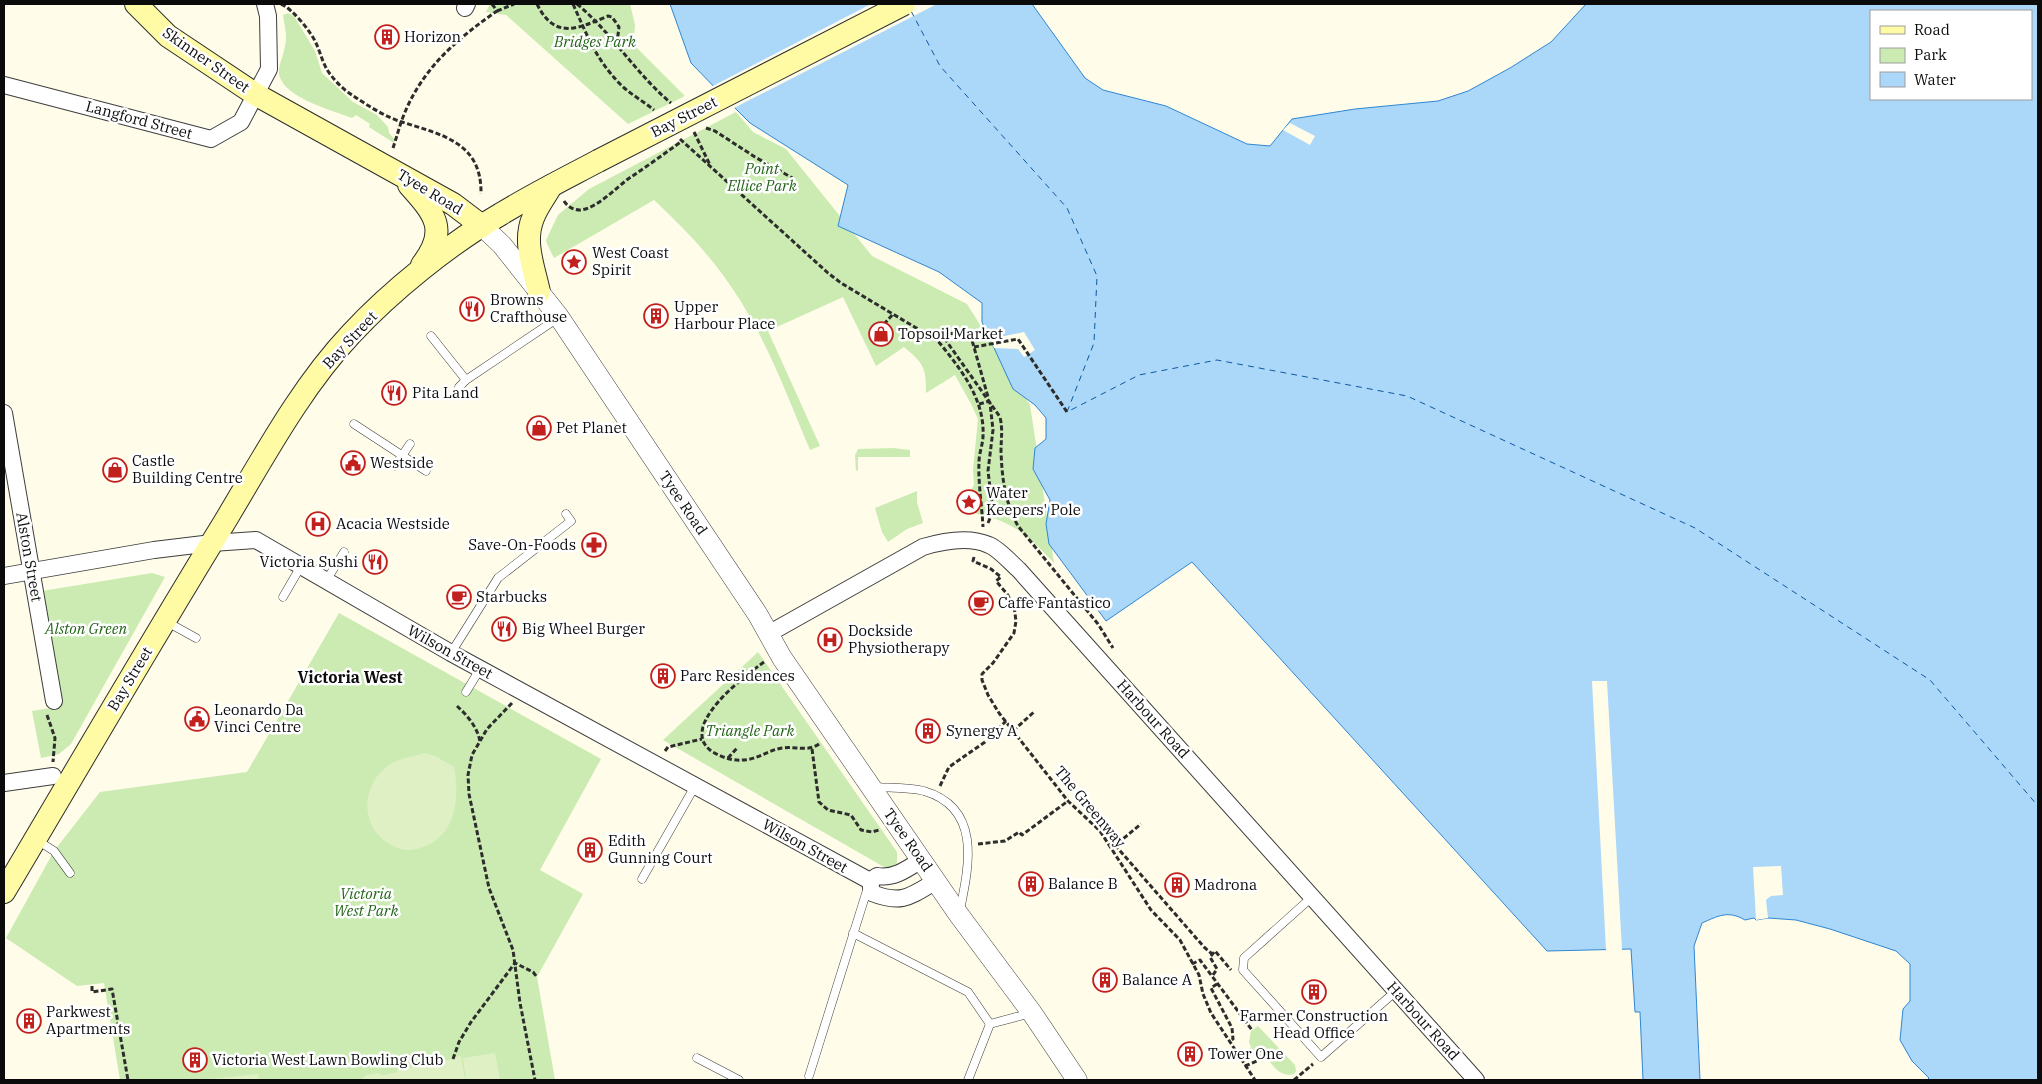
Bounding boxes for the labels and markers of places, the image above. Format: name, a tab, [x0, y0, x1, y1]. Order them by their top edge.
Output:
building icon: Horizon	[374, 24, 400, 50]
place label: Horizon	[404, 27, 462, 46]
place label: West Coast Spirit	[592, 243, 669, 279]
place icon: West Coast Spirit	[561, 249, 587, 275]
place label: Browns Crafthouse	[490, 290, 567, 326]
restaurant icon: Browns Crafthouse	[459, 296, 485, 322]
place label: Upper Harbour Place	[674, 297, 775, 333]
building icon: Upper Harbour Place	[643, 303, 669, 329]
shop icon: Topsoil Market	[868, 321, 894, 347]
place label: Topsoil Market	[898, 324, 1003, 343]
restaurant icon: Pita Land	[381, 380, 407, 406]
place label: Pita Land	[412, 383, 479, 402]
shop icon: Pet Planet	[526, 415, 552, 441]
place label: Pet Planet	[556, 418, 627, 437]
public building icon: Westside	[340, 450, 366, 476]
place label: Castle Building Centre	[132, 451, 243, 487]
place label: Westside	[370, 453, 434, 472]
shop icon: Castle Building Centre	[102, 457, 128, 483]
place label: Water Keepers' Pole	[986, 483, 1081, 519]
place icon: Water Keepers' Pole	[956, 489, 982, 515]
hospital icon: Acacia Westside	[305, 511, 331, 537]
place label: Acacia Westside	[336, 514, 450, 533]
pharmacy icon: Save-On-Foods	[581, 532, 607, 558]
place label: Save-On-Foods	[468, 535, 576, 554]
restaurant icon: Victoria Sushi	[362, 549, 388, 575]
place label: Victoria Sushi	[260, 552, 358, 571]
cafe icon: Starbucks	[446, 584, 472, 610]
place label: Starbucks	[476, 587, 547, 606]
cafe icon: Caffe Fantastico	[968, 590, 994, 616]
place label: Caffe Fantastico	[998, 593, 1111, 612]
restaurant icon: Big Wheel Burger	[491, 616, 517, 642]
place label: Big Wheel Burger	[522, 619, 645, 638]
place label: Dockside Physiotherapy	[848, 621, 950, 657]
hospital icon: Dockside Physiotherapy	[817, 627, 843, 653]
building icon: Parc Residences	[650, 663, 676, 689]
place label: Parc Residences	[680, 666, 795, 685]
place label: Leonardo Da Vinci Centre	[214, 700, 304, 736]
public building icon: Leonardo Da Vinci Centre	[184, 706, 210, 732]
building icon: Synergy A	[915, 718, 941, 744]
place label: Synergy A	[946, 721, 1018, 740]
place label: Edith Gunning Court	[608, 831, 713, 867]
building icon: Edith Gunning Court	[577, 837, 603, 863]
building icon: Balance B	[1018, 871, 1044, 897]
building icon: Madrona	[1164, 872, 1190, 898]
place label: Balance B	[1048, 874, 1118, 893]
place label: Madrona	[1194, 875, 1257, 894]
building icon: Balance A	[1092, 967, 1118, 993]
place label: Balance A	[1122, 970, 1193, 989]
building icon: Farmer Construction Head Office	[1301, 979, 1327, 1005]
place label: Parkwest Apartments	[46, 1002, 130, 1038]
place label: Farmer Construction Head Office	[1240, 1006, 1389, 1042]
building icon: Parkwest Apartments	[16, 1008, 42, 1034]
building icon: Tower One	[1177, 1041, 1203, 1067]
place label: Tower One	[1208, 1044, 1284, 1063]
building icon: Victoria West Lawn Bowling Club	[182, 1047, 208, 1073]
place label: Victoria West Lawn Bowling Club	[212, 1050, 444, 1069]

